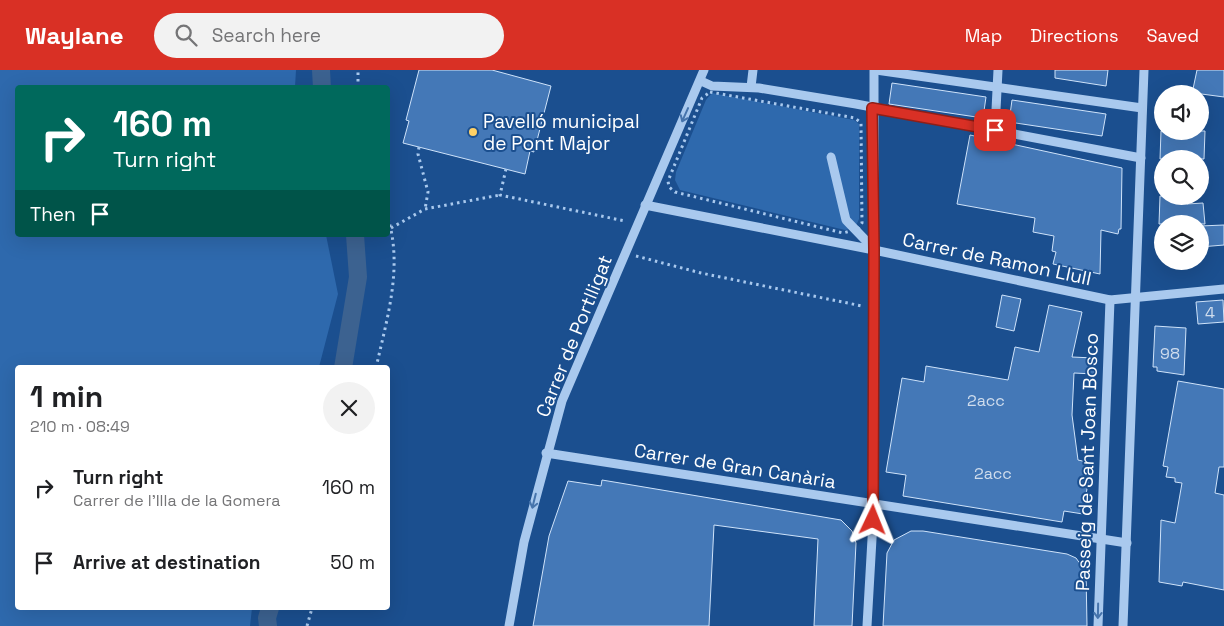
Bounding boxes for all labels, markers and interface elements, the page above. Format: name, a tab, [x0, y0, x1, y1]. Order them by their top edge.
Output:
search box	[154, 13, 504, 58]
text: Waylane	[25, 20, 124, 51]
icon: search	[172, 21, 200, 49]
text: Search here	[212, 23, 321, 48]
text: Map	[965, 24, 1002, 47]
text: Directions	[1030, 24, 1119, 47]
text: Saved	[1147, 24, 1199, 47]
map controls	[1154, 85, 1209, 270]
button: sound	[1154, 85, 1209, 140]
text: 160 m	[113, 102, 212, 146]
icon: right	[30, 105, 95, 170]
one-way arrow	[679, 107, 689, 122]
place label: Pavelló municipal de Pont Major	[483, 109, 640, 156]
pin	[974, 109, 1016, 151]
icon: arrive	[981, 116, 1009, 144]
marker: Pavelló municipal de Pont Major	[467, 126, 479, 138]
text: Turn right	[113, 145, 216, 173]
button: search	[1154, 150, 1209, 205]
icon: arrive	[86, 200, 114, 228]
text: Then	[30, 202, 76, 227]
button: layers	[1154, 215, 1209, 270]
street label: Carrer de Ramon Llull	[900, 227, 1094, 291]
street label: Carrer de Portlligat	[530, 251, 618, 421]
house number: 4	[1205, 302, 1215, 323]
street label: Passeig de Sant Joan Bosco	[1070, 332, 1104, 592]
house number: 98	[1160, 343, 1180, 364]
text: 1 min	[30, 377, 103, 416]
button: close	[323, 382, 375, 434]
house number: 2acc	[967, 390, 1005, 411]
text: 210 m · 08:49	[30, 416, 130, 437]
street label: Carrer de Gran Canària	[632, 438, 838, 494]
house number: 2acc	[974, 463, 1012, 484]
text: Turn right	[73, 465, 163, 490]
icon: right	[30, 474, 58, 502]
text: 160 m	[322, 475, 375, 500]
text: Carrer de l'Illa de la Gomera	[73, 490, 281, 511]
one-way arrow	[529, 492, 539, 508]
position arrow	[846, 493, 898, 545]
icon: arrive	[30, 549, 58, 577]
text: Arrive at destination	[73, 550, 261, 575]
text: 50 m	[330, 550, 375, 575]
one-way arrow	[1093, 602, 1103, 619]

